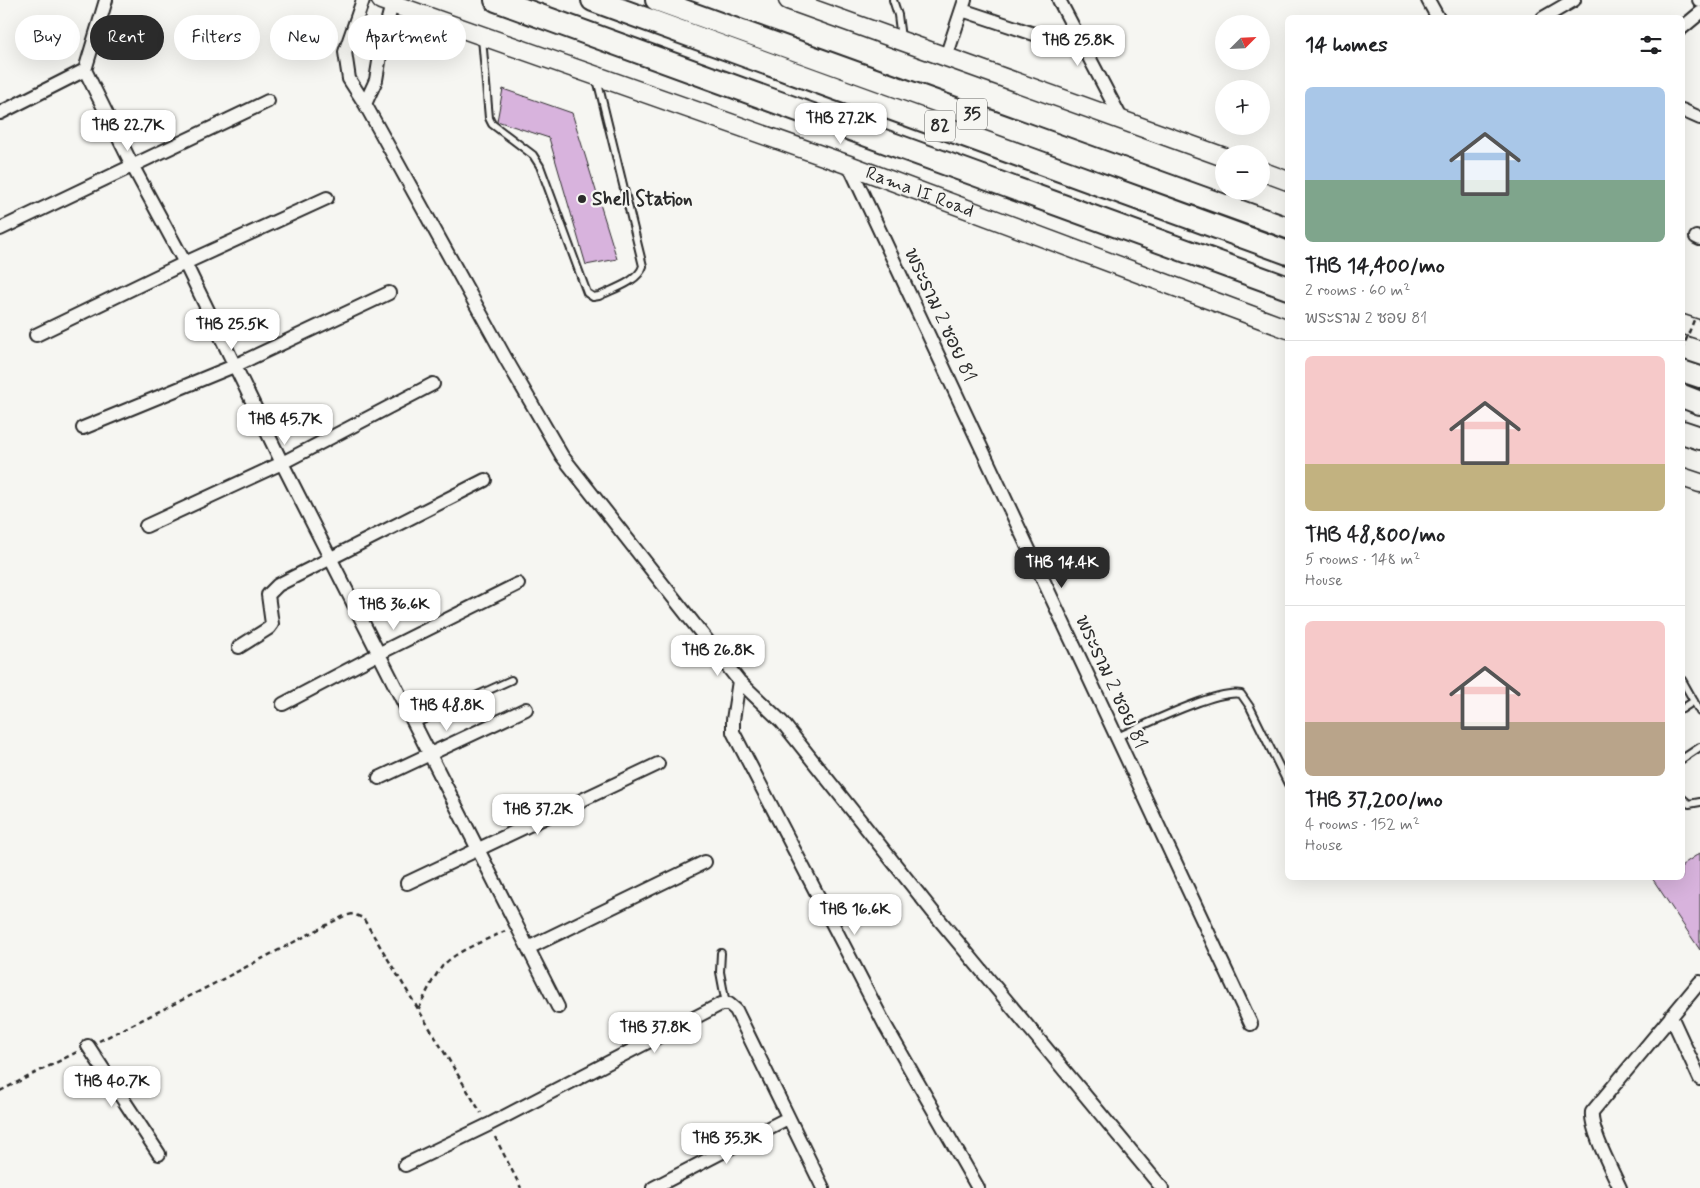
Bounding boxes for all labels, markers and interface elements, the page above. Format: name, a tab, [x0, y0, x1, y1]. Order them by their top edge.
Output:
chip: Buy	[15, 15, 80, 60]
chip: Rent	[90, 15, 164, 60]
chip: Filters	[174, 15, 260, 60]
chip: New	[270, 15, 338, 60]
chip: Apartment	[348, 15, 466, 60]
north arrow	[1215, 15, 1270, 70]
map controls	[1215, 15, 1270, 200]
pin: THB 25.8K	[1021, 24, 1135, 67]
text: THB 25.8K	[1042, 30, 1114, 51]
text: 14 homes	[1305, 31, 1388, 59]
icon: filters	[1637, 31, 1665, 59]
button: +	[1215, 80, 1270, 135]
road number: 35	[957, 98, 987, 130]
pin: THB 27.2K	[784, 102, 898, 145]
text: THB 27.2K	[806, 108, 876, 129]
pin: THB 22.7K	[71, 110, 185, 152]
road number: 82	[925, 110, 955, 142]
text: THB 22.7K	[92, 115, 164, 136]
icon: home	[1440, 119, 1530, 209]
button: −	[1215, 145, 1270, 200]
street label: Rama II Road	[862, 160, 978, 223]
place label: Shell Station	[592, 187, 693, 212]
marker: Shell Station	[576, 193, 588, 205]
street label: พระราม 2 ซอย 81	[898, 244, 982, 386]
text: THB 14,400/mo	[1305, 252, 1445, 280]
text: 2 rooms · 60 m²	[1305, 280, 1410, 301]
pin: THB 25.5K	[175, 308, 289, 351]
text: พระราม 2 ซอย 81	[1305, 308, 1427, 329]
text: THB 25.5K	[196, 314, 268, 335]
icon: home	[1440, 388, 1530, 478]
pin: THB 45.7K	[228, 404, 342, 446]
text: THB 45.7K	[248, 409, 322, 430]
text: THB 48,800/mo	[1305, 521, 1445, 549]
pin: THB 14.4K	[1005, 546, 1119, 589]
text: 5 rooms · 148 m²	[1305, 549, 1420, 570]
text: THB 14.4K	[1026, 552, 1098, 573]
text: House	[1305, 570, 1343, 591]
pin: THB 36.6K	[337, 588, 451, 631]
text: THB 36.6K	[359, 594, 429, 615]
street label: พระราม 2 ซอย 81	[1069, 611, 1153, 753]
pin: THB 26.8K	[661, 634, 775, 677]
text: THB 26.8K	[682, 640, 754, 661]
icon: home	[1440, 653, 1530, 743]
pin: THB 48.8K	[390, 690, 504, 732]
text: THB 48.8K	[410, 695, 484, 716]
text: THB 37,200/mo	[1305, 786, 1443, 814]
pin: THB 37.2K	[481, 794, 595, 836]
text: THB 37.2K	[503, 799, 573, 820]
text: 4 rooms · 152 m²	[1305, 814, 1420, 835]
text: House	[1305, 835, 1343, 856]
pin: THB 16.6K	[798, 894, 912, 936]
text: THB 16.6K	[820, 899, 890, 920]
pin: THB 37.8K	[598, 1012, 712, 1054]
text: THB 37.8K	[620, 1017, 690, 1038]
pin: THB 40.7K	[55, 1066, 169, 1108]
text: THB 40.7K	[75, 1071, 149, 1092]
pin: THB 35.3K	[670, 1122, 784, 1165]
text: THB 35.3K	[692, 1128, 762, 1149]

